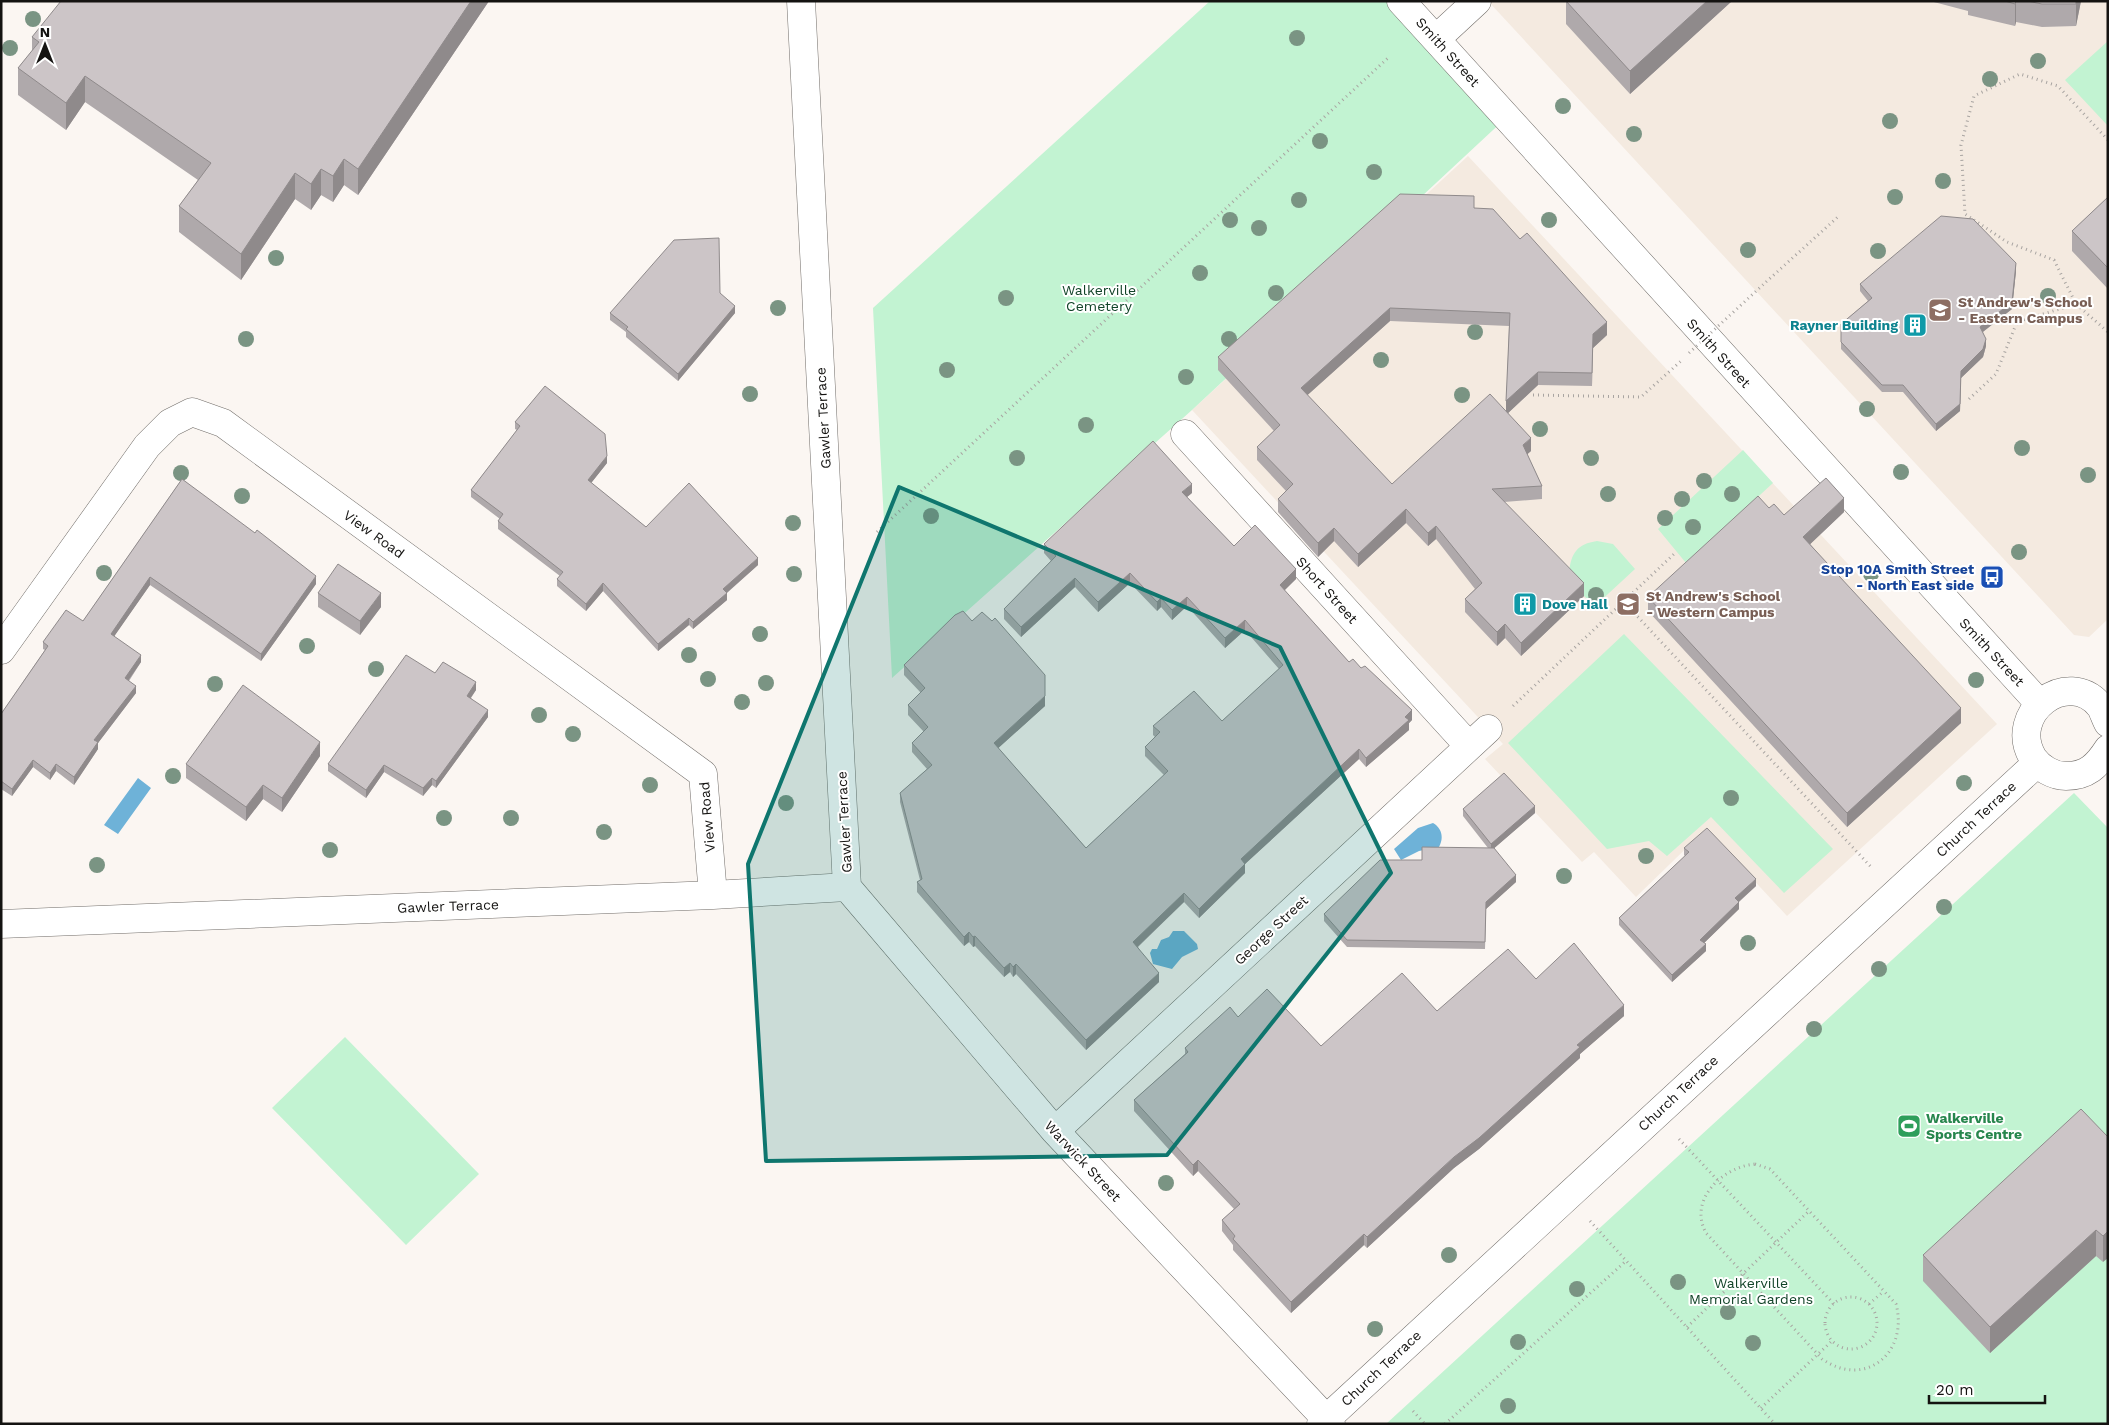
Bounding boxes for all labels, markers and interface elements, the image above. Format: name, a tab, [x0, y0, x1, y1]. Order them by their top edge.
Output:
street label: Smith Street	[1413, 14, 1483, 90]
north arrow	[20, 20, 70, 70]
text: N	[40, 24, 50, 40]
park label: Walkerville Cemetery	[1062, 282, 1136, 314]
place label: St Andrew's School - Eastern Campus	[1958, 294, 2093, 326]
school or university icon: St Andrew's School - Eastern Campus	[1927, 297, 1953, 323]
building icon: Rayner Building	[1902, 312, 1928, 338]
street label: Smith Street	[1684, 315, 1754, 391]
place label: Rayner Building	[1790, 317, 1898, 333]
street label: Gawler Terrace	[812, 367, 834, 469]
street label: View Road	[341, 507, 407, 561]
street label: Short Street	[1293, 553, 1361, 627]
place label: Stop 10A Smith Street - North East side	[1821, 561, 1974, 593]
bus stop icon: Stop 10A Smith Street - North East side	[1979, 564, 2005, 590]
place label: St Andrew's School - Western Campus	[1646, 588, 1781, 620]
building icon: Dove Hall	[1512, 591, 1538, 617]
school or university icon: St Andrew's School - Western Campus	[1615, 591, 1641, 617]
place label: Dove Hall	[1542, 596, 1608, 612]
street label: Smith Street	[1956, 615, 2028, 690]
street label: Gawler Terrace	[833, 771, 855, 873]
street label: Church Terrace	[1933, 778, 2019, 860]
street label: View Road	[696, 781, 718, 853]
street label: George Street	[1231, 892, 1311, 968]
street label: Gawler Terrace	[397, 896, 499, 916]
street label: Church Terrace	[1635, 1052, 1721, 1134]
place label: Walkerville Sports Centre	[1926, 1110, 2022, 1142]
sports icon: Walkerville Sports Centre	[1896, 1113, 1922, 1139]
street label: Warwick Street	[1042, 1117, 1125, 1205]
park label: Walkerville Memorial Gardens	[1689, 1275, 1813, 1307]
street label: Church Terrace	[1338, 1327, 1424, 1409]
scale bar	[1929, 1372, 2045, 1404]
text: 20 m	[1936, 1381, 1974, 1399]

